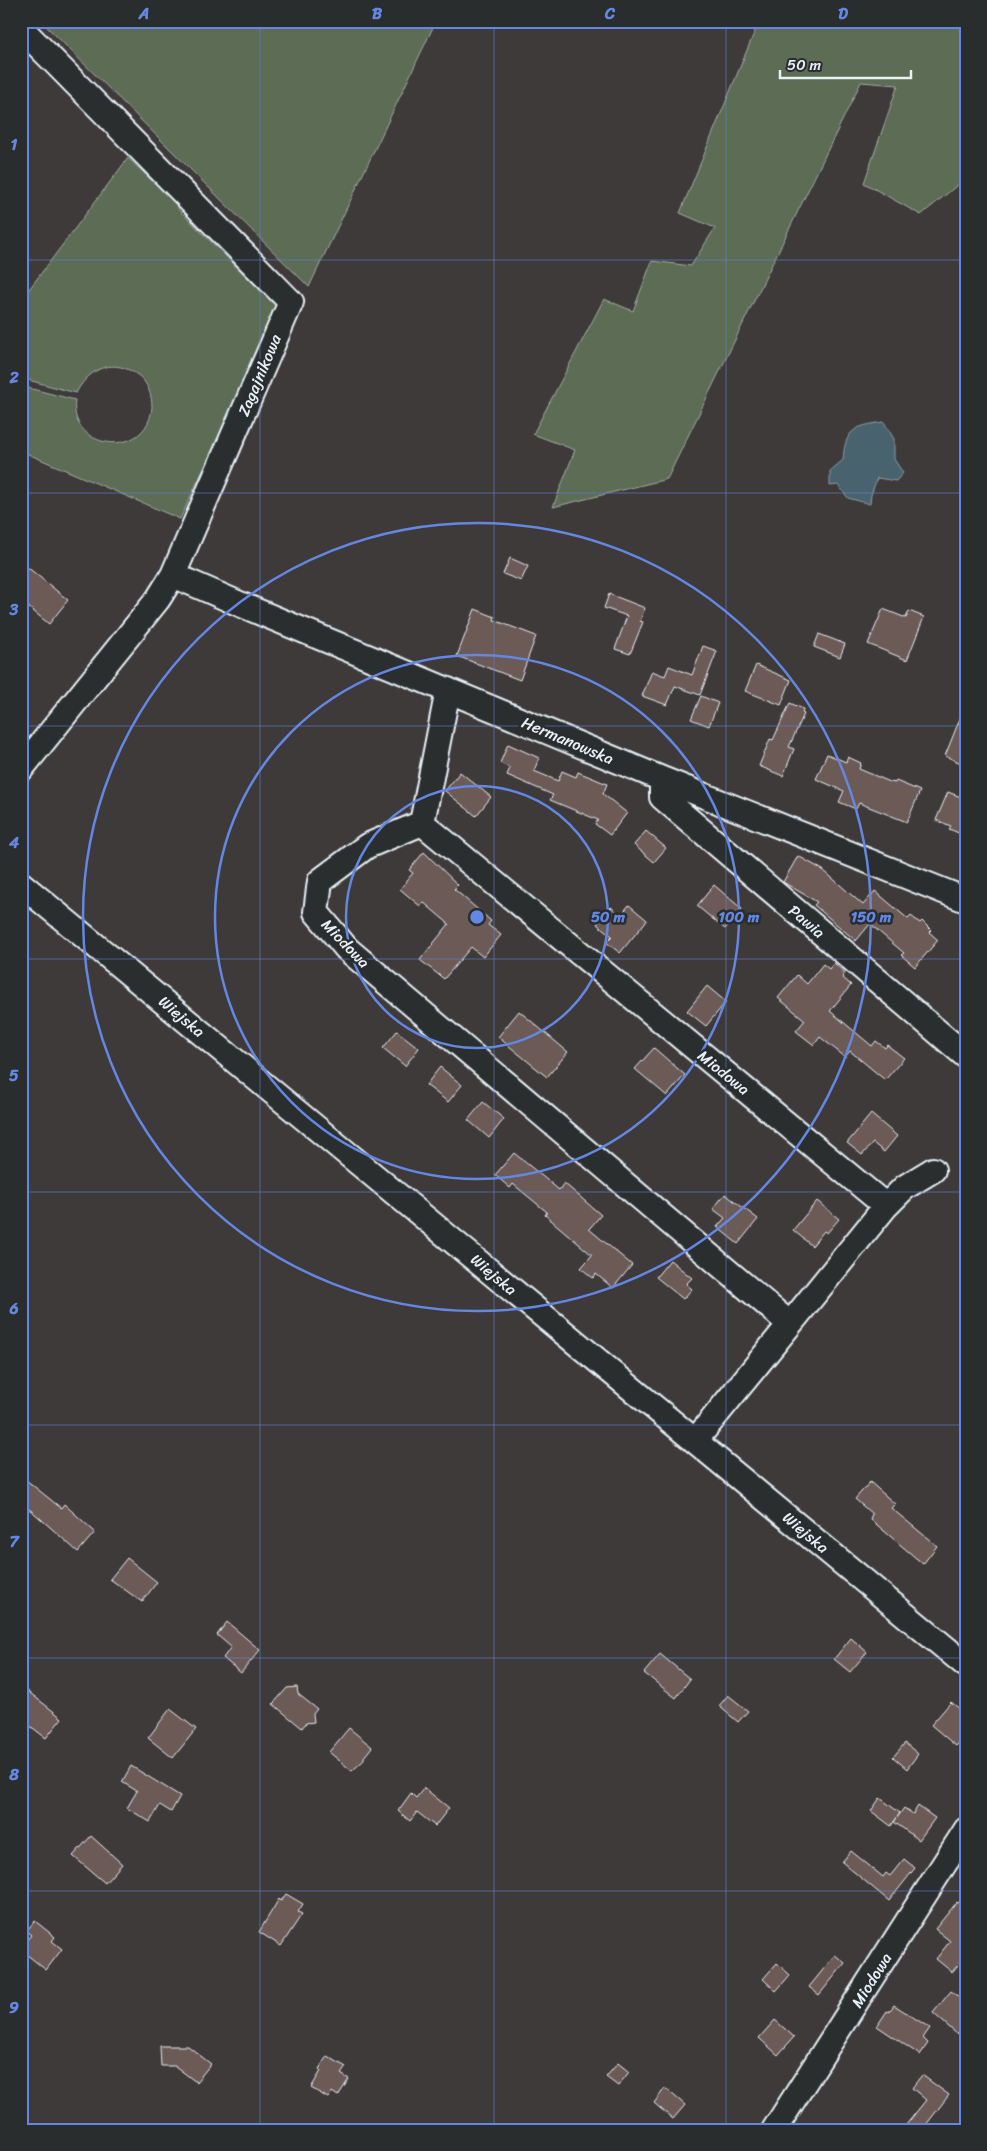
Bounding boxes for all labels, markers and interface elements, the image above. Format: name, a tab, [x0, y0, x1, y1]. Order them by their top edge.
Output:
text: A	[138, 0, 149, 28]
text: B	[372, 0, 383, 28]
text: C	[604, 0, 616, 28]
text: D	[838, 0, 848, 28]
scale bar	[780, 48, 911, 80]
text: 50 m	[787, 52, 822, 78]
text: 1	[11, 130, 18, 159]
street label: Zagajnikowa	[229, 329, 290, 421]
text: 2	[8, 363, 19, 392]
text: 3	[9, 595, 19, 624]
street label: Hermanowska	[517, 708, 619, 773]
text: 4	[8, 828, 19, 857]
street label: Pawia	[782, 897, 832, 946]
text: 50 m	[591, 904, 626, 930]
text: 100 m	[719, 904, 760, 930]
text: 150 m	[851, 904, 892, 930]
centre of rings	[468, 908, 486, 926]
street label: Miodowa	[314, 911, 377, 975]
street label: Wiejska	[152, 988, 212, 1045]
street label: Miodowa	[691, 1042, 757, 1103]
text: 5	[9, 1061, 19, 1090]
street label: Wiejska	[464, 1246, 524, 1303]
text: 6	[8, 1294, 19, 1323]
street label: Wiejska	[776, 1504, 836, 1561]
text: 7	[9, 1527, 20, 1556]
text: 8	[8, 1760, 19, 1789]
street label: Miodowa	[843, 1947, 900, 2014]
text: 9	[9, 1993, 19, 2022]

